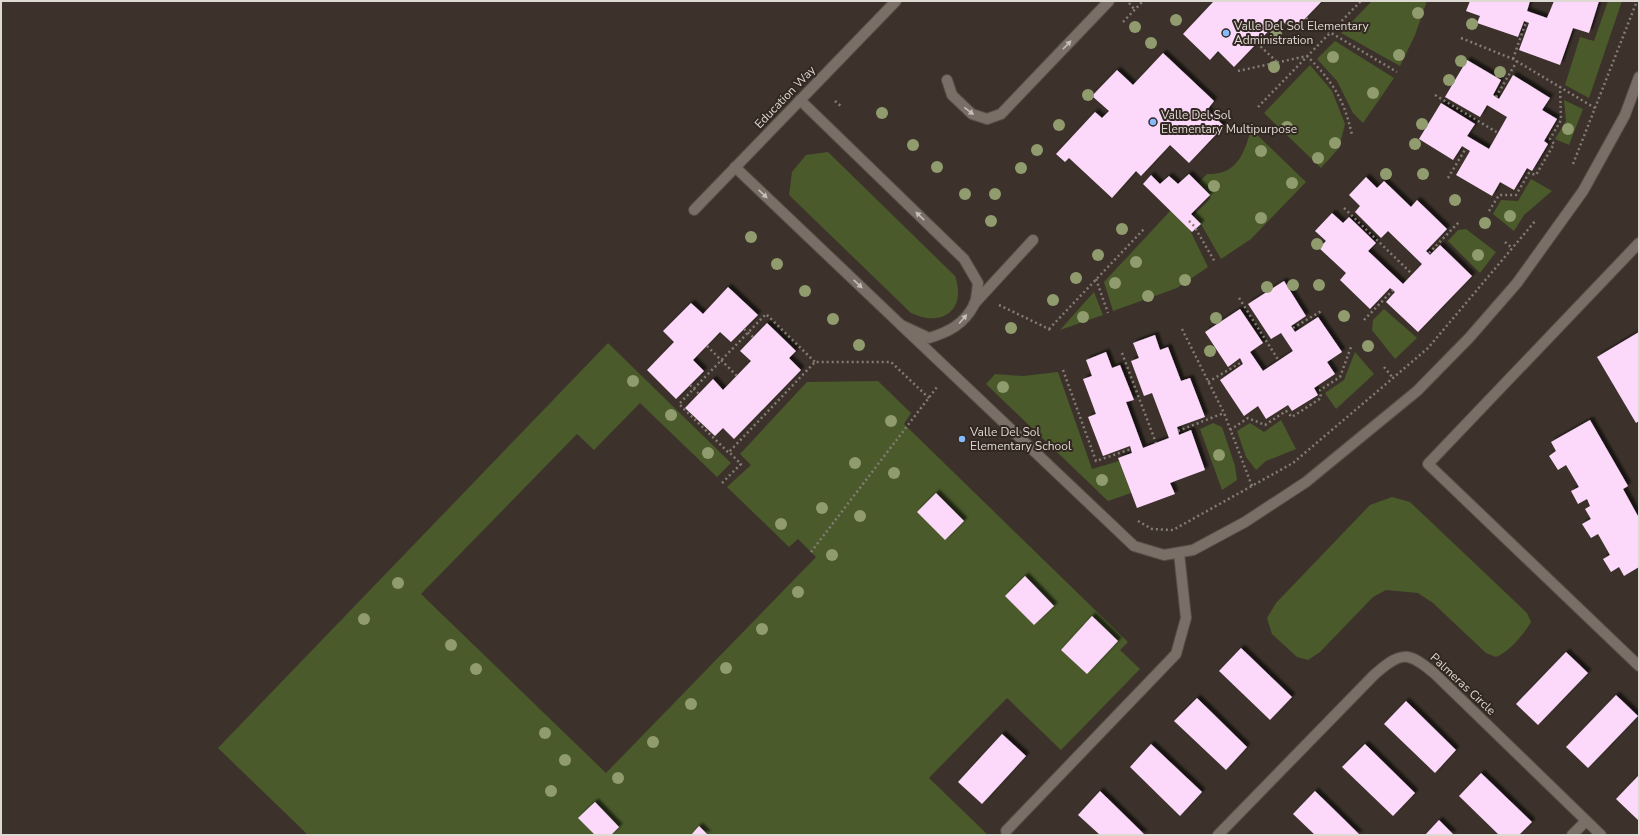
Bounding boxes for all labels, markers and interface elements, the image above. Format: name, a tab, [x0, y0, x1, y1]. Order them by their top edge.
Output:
place label: Valle Del Sol Elementary Administration	[1233, 18, 1370, 48]
marker: Valle Del Sol Elementary Administration	[1221, 28, 1231, 38]
one-way arrow	[1062, 40, 1072, 50]
street label: Education Way	[751, 62, 819, 132]
one-way arrow	[964, 107, 975, 115]
place label: Valle Del Sol Elementary Multipurpose	[1160, 107, 1297, 137]
marker: Valle Del Sol Elementary Multipurpose	[1148, 117, 1158, 127]
one-way arrow	[758, 189, 768, 199]
one-way arrow	[915, 211, 925, 221]
one-way arrow	[853, 279, 863, 289]
one-way arrow	[958, 314, 967, 324]
place label: Valle Del Sol Elementary School	[969, 424, 1072, 454]
marker: Valle Del Sol Elementary School	[957, 434, 967, 444]
street label: Palmeras Circle	[1427, 650, 1499, 718]

